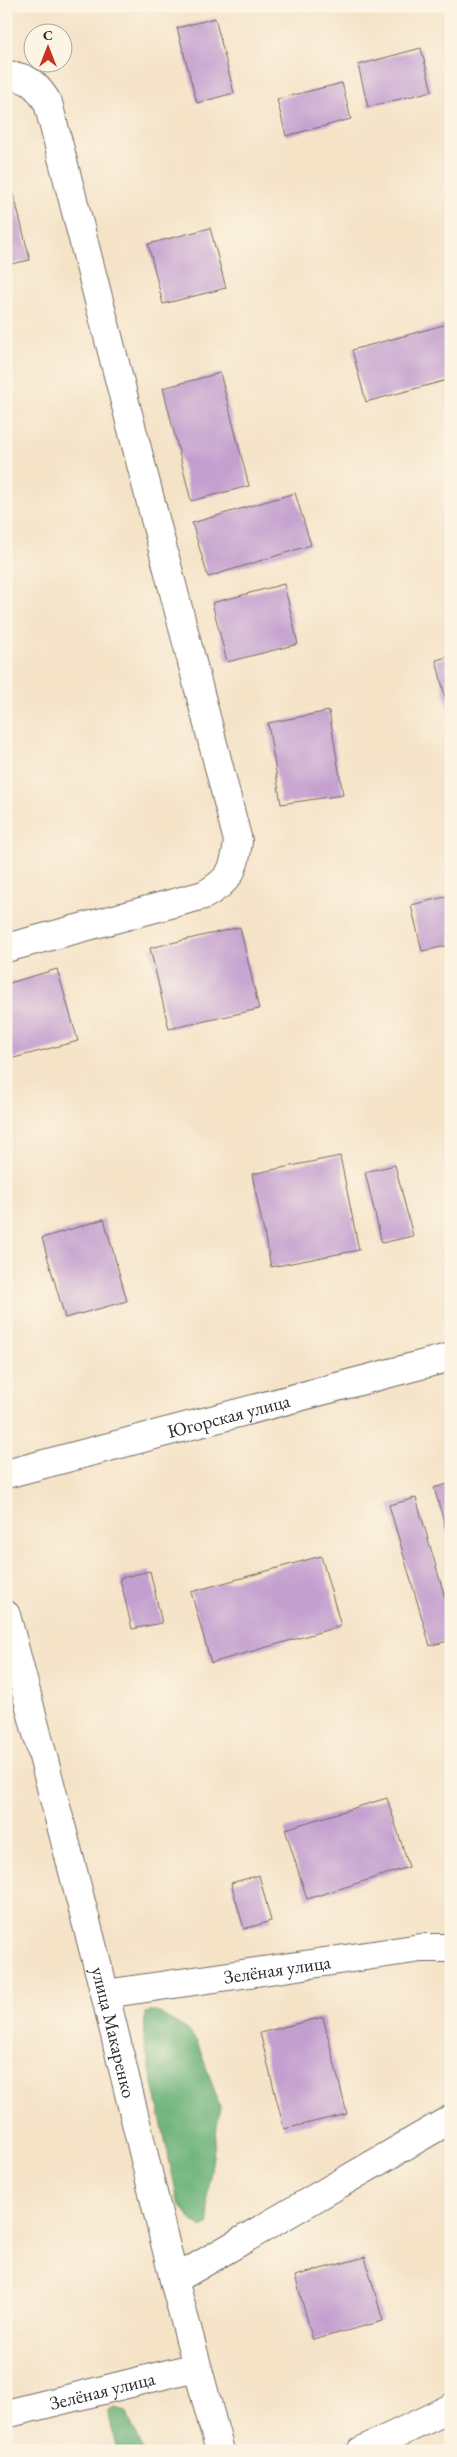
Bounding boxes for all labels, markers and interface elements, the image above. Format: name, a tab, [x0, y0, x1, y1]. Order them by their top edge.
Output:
north arrow	[22, 22, 72, 72]
text: С	[43, 26, 53, 44]
street label: Югорская улица	[164, 1388, 293, 1444]
street label: Зелёная улица	[222, 1949, 333, 1990]
street label: улица Макаренко	[85, 1964, 142, 2101]
street label: Зелёная улица	[47, 2366, 158, 2416]

